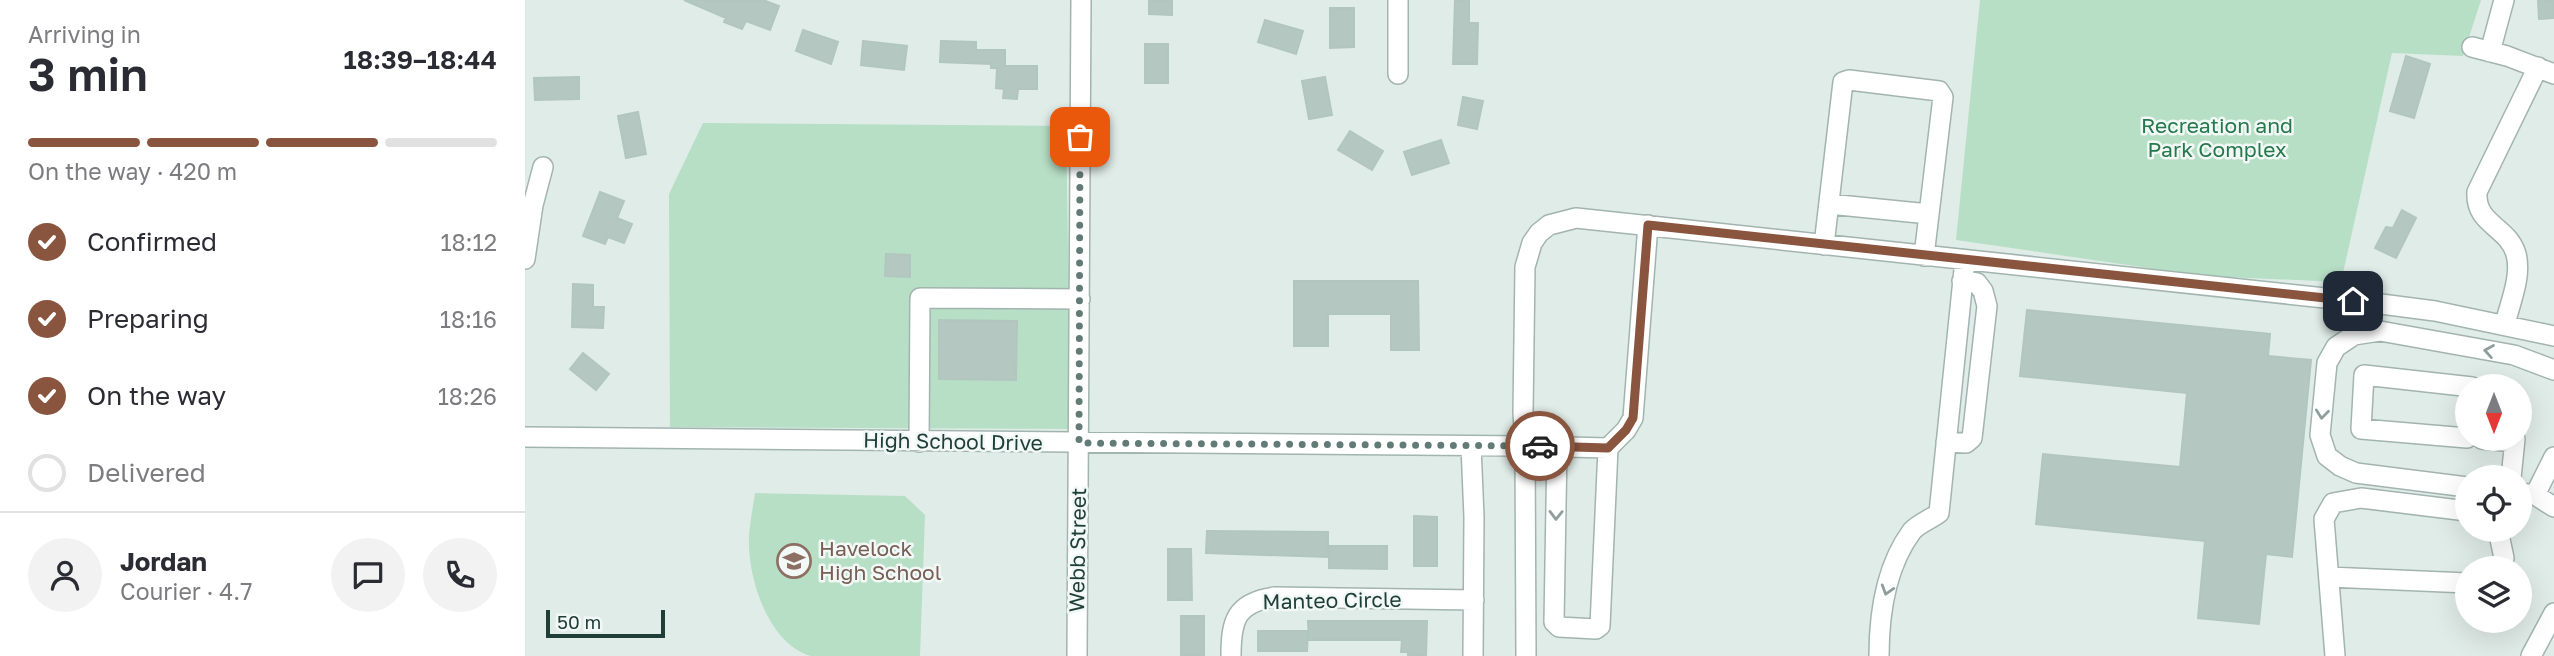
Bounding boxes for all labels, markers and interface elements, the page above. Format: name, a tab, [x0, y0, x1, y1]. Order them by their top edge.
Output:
text: Arriving in	[28, 20, 141, 48]
text: 18:39–18:44	[344, 44, 497, 75]
text: 3 min	[28, 46, 148, 101]
pin	[1050, 107, 1110, 167]
park label: Recreation and Park Complex	[2141, 112, 2293, 162]
icon: bag	[1061, 118, 1099, 156]
text: On the way · 420 m	[28, 157, 237, 185]
icon: check	[28, 223, 66, 261]
text: Confirmed	[87, 226, 217, 257]
text: 18:12	[440, 228, 497, 256]
pin	[2323, 271, 2383, 331]
icon: home	[2334, 282, 2372, 320]
icon: check	[28, 300, 66, 338]
text: Preparing	[87, 303, 209, 334]
text: 18:16	[440, 305, 497, 333]
one-way arrow	[2483, 344, 2495, 359]
north arrow	[2455, 374, 2532, 452]
map controls	[2455, 374, 2532, 633]
icon: check	[28, 377, 66, 415]
text: On the way	[87, 380, 226, 411]
text: 18:26	[438, 382, 497, 410]
one-way arrow	[2315, 408, 2330, 419]
courier	[1505, 411, 1575, 481]
street label: High School Drive	[863, 426, 1043, 456]
icon: car	[1521, 427, 1559, 465]
text: Delivered	[87, 457, 206, 488]
button: locate	[2455, 465, 2532, 542]
street label: Webb Street	[1063, 487, 1091, 613]
one-way arrow	[1548, 510, 1564, 521]
place label: Havelock High School	[819, 535, 941, 585]
button: person	[28, 538, 102, 612]
button: chat	[331, 538, 405, 612]
button: phone	[423, 538, 497, 612]
school or university icon: Havelock High School	[775, 542, 813, 580]
text: Jordan	[120, 546, 207, 577]
button: layers	[2455, 556, 2532, 633]
text: Courier · 4.7	[120, 577, 252, 605]
one-way arrow	[1880, 584, 1895, 596]
street label: Manteo Circle	[1262, 586, 1402, 614]
scale bar	[546, 607, 665, 639]
text: 50 m	[557, 610, 601, 633]

